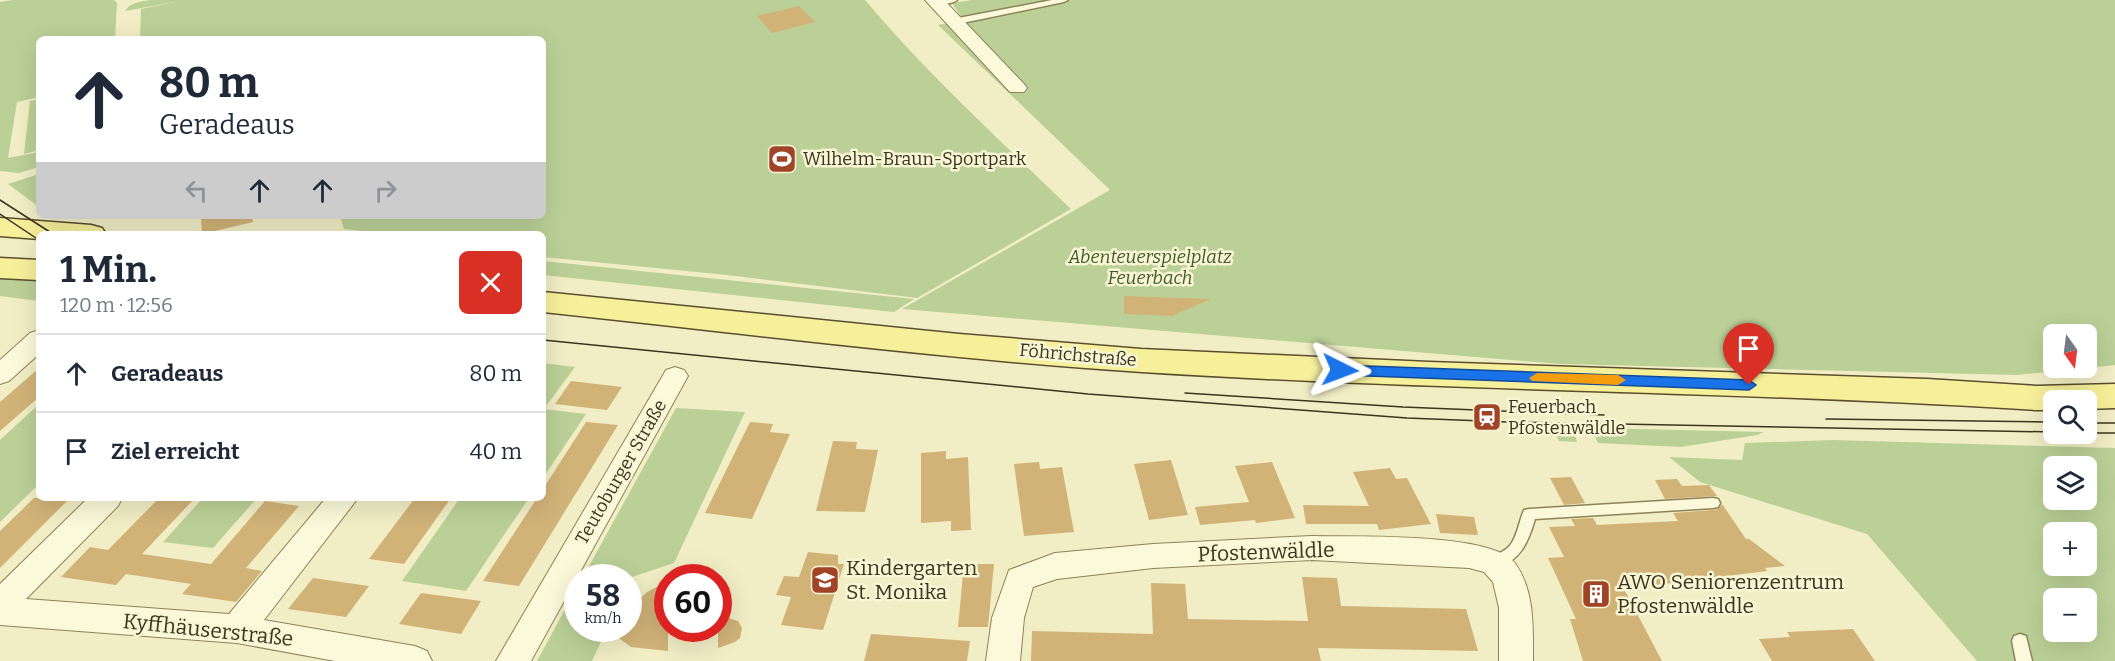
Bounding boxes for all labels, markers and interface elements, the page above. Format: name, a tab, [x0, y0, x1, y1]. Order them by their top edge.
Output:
text: 80 m	[159, 58, 259, 108]
icon: ahead	[60, 60, 138, 138]
text: Geradeaus	[159, 109, 295, 141]
sports icon: Wilhelm-Braun-Sportpark	[766, 143, 798, 175]
place label: Wilhelm-Braun-Sportpark	[803, 148, 1027, 170]
icon: left	[180, 174, 213, 207]
icon: ahead	[243, 174, 276, 207]
icon: ahead	[306, 174, 339, 207]
icon: right	[369, 174, 402, 207]
park label: Abenteuerspielplatz Feuerbach	[1067, 246, 1232, 289]
text: 1 Min.	[60, 248, 157, 292]
button: close	[459, 251, 522, 314]
text: 120 m · 12:56	[60, 293, 173, 317]
pin	[1723, 323, 1774, 385]
north arrow	[2043, 324, 2097, 378]
map controls	[2043, 324, 2097, 642]
icon: arrive	[1732, 332, 1765, 365]
position arrow	[1308, 338, 1372, 402]
street label: Föhrichstraße	[1018, 339, 1138, 371]
icon: ahead	[60, 357, 93, 390]
text: Geradeaus	[111, 360, 223, 387]
text: 80 m	[469, 360, 522, 387]
button: search	[2043, 390, 2097, 444]
street label: Teutoburger Straße	[571, 396, 671, 548]
place label: Feuerbach Pfostenwäldle	[1508, 396, 1625, 439]
station icon: Feuerbach Pfostenwäldle	[1471, 401, 1503, 433]
icon: arrive	[60, 435, 93, 468]
text: Ziel erreicht	[111, 438, 240, 465]
text: 40 m	[470, 438, 522, 465]
button: layers	[2043, 456, 2097, 510]
button: +	[2043, 522, 2097, 576]
street label: Pfostenwäldle	[1197, 537, 1335, 567]
place label: Kindergarten St. Monika	[846, 555, 977, 605]
speed limit sign: 60	[654, 564, 732, 642]
school or university icon: Kindergarten St. Monika	[809, 564, 841, 596]
place label: AWO Seniorenzentrum Pfostenwäldle	[1617, 569, 1844, 619]
text: 58	[586, 578, 620, 614]
building icon: AWO Seniorenzentrum Pfostenwäldle	[1580, 578, 1612, 610]
button: −	[2043, 588, 2097, 642]
street label: Kyffhäuserstraße	[122, 608, 294, 652]
text: km/h	[584, 609, 622, 627]

